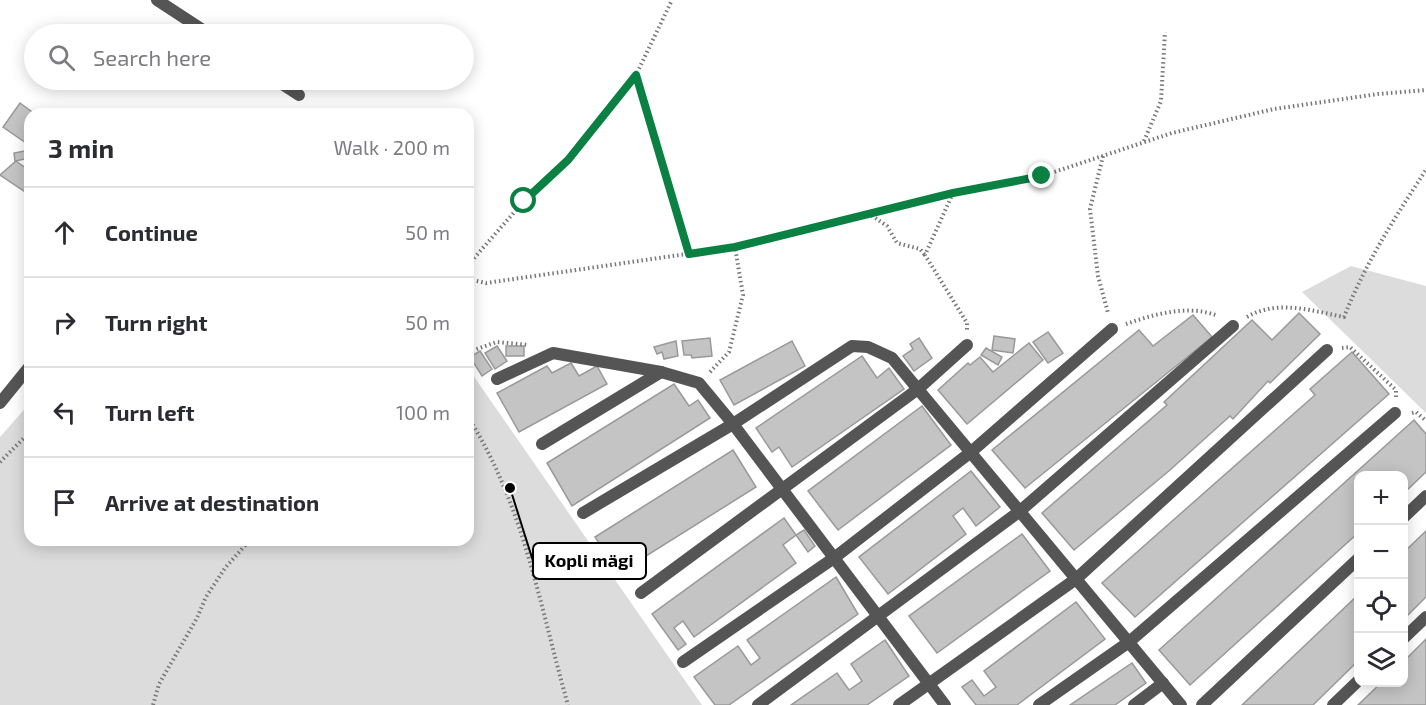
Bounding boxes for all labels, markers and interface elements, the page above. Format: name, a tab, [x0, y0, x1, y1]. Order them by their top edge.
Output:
search box	[24, 24, 474, 90]
icon: search	[45, 41, 78, 74]
text: Search here	[93, 44, 211, 70]
text: 3 min	[48, 132, 114, 163]
text: Walk · 200 m	[333, 135, 450, 159]
route end	[1028, 162, 1054, 188]
route start	[510, 187, 536, 213]
icon: ahead	[48, 216, 81, 249]
text: Continue	[105, 219, 198, 245]
text: 50 m	[405, 220, 450, 244]
icon: right	[48, 306, 81, 339]
text: Turn right	[105, 309, 207, 335]
text: 50 m	[405, 310, 450, 334]
icon: left	[48, 396, 81, 429]
text: Turn left	[105, 399, 194, 425]
text: 100 m	[396, 400, 450, 424]
map controls	[1354, 471, 1408, 687]
button: +	[1354, 471, 1408, 525]
icon: arrive	[48, 486, 81, 519]
text: Arrive at destination	[105, 489, 319, 515]
button: −	[1354, 525, 1408, 579]
callout: Kopli mägi	[533, 543, 646, 579]
text: Kopli mägi	[545, 549, 633, 571]
button: locate	[1354, 579, 1408, 633]
button: layers	[1354, 633, 1408, 687]

